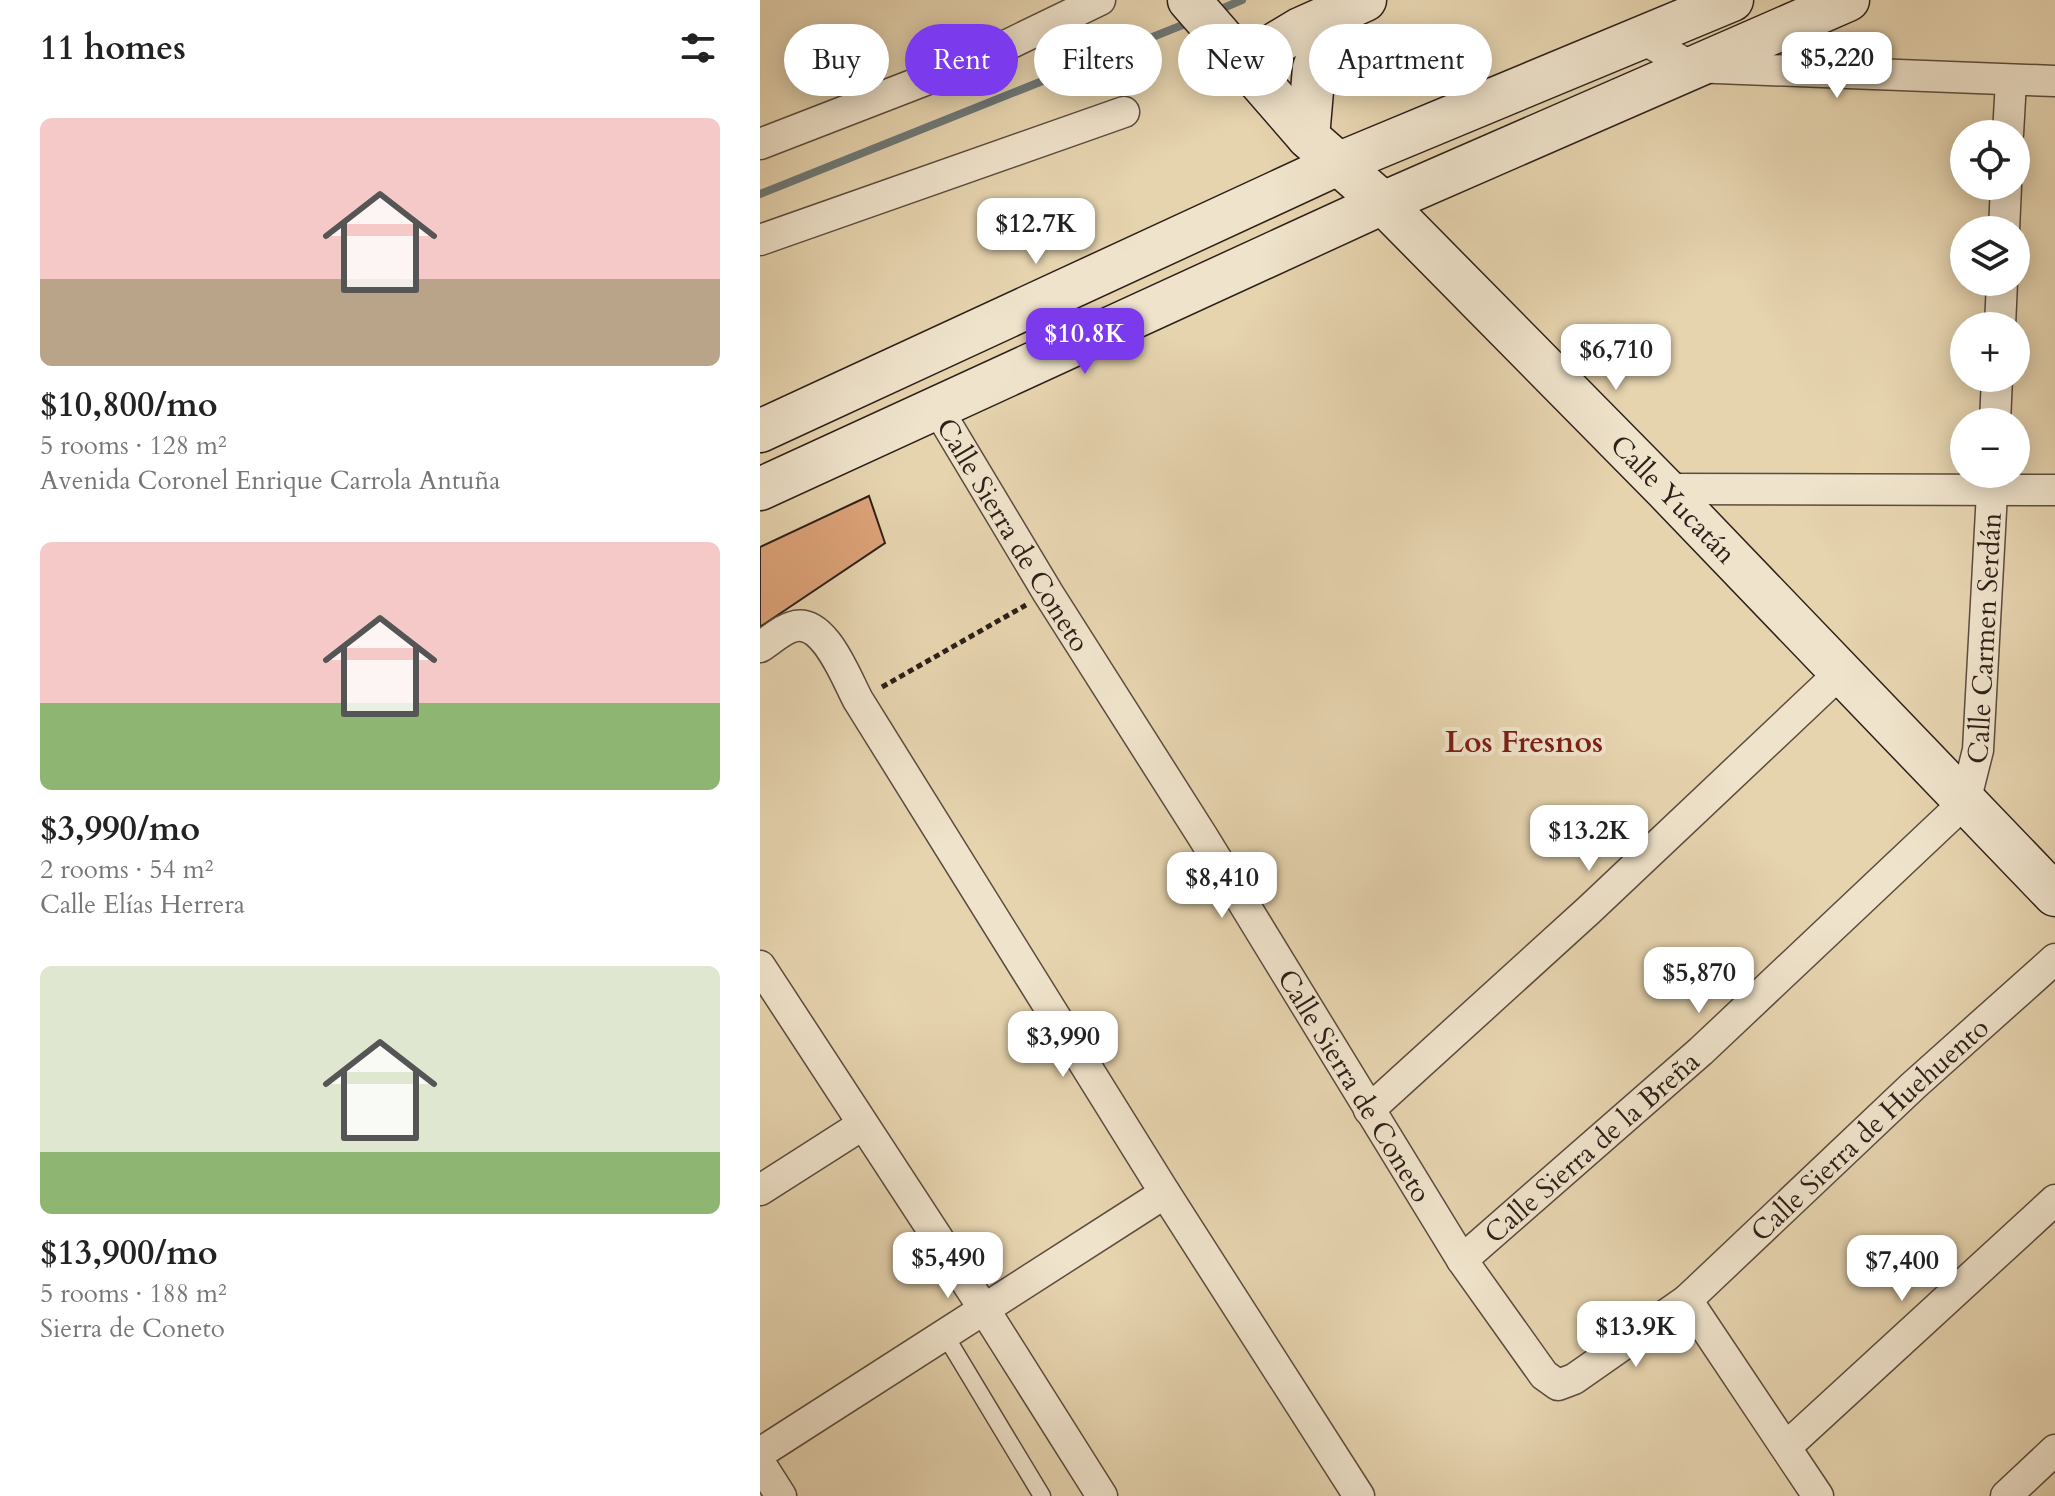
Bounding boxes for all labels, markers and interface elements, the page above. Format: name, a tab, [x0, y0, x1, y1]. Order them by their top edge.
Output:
chip: Buy	[784, 24, 889, 96]
chip: Rent	[905, 24, 1018, 96]
chip: Filters	[1034, 24, 1162, 96]
chip: New	[1178, 24, 1293, 96]
chip: Apartment	[1309, 24, 1492, 96]
text: 11 homes	[40, 25, 186, 71]
icon: filters	[676, 26, 720, 70]
pin: $5,220	[1772, 32, 1902, 100]
text: $5,220	[1800, 40, 1874, 75]
map controls	[1950, 120, 2030, 488]
button: locate	[1950, 120, 2030, 200]
icon: home	[308, 170, 452, 314]
pin: $12.7K	[971, 198, 1101, 266]
text: $12.7K	[995, 206, 1077, 241]
button: layers	[1950, 216, 2030, 296]
pin: $10.8K	[1020, 308, 1150, 376]
button: +	[1950, 312, 2030, 392]
text: $10.8K	[1044, 316, 1126, 351]
pin: $6,710	[1551, 324, 1681, 392]
text: $6,710	[1579, 332, 1653, 367]
text: $10,800/mo	[40, 382, 218, 428]
button: −	[1950, 408, 2030, 488]
street label: Calle Sierra de Coneto	[927, 411, 1098, 659]
street label: Calle Yucatán	[1602, 426, 1745, 572]
text: 5 rooms · 128 m²	[40, 428, 227, 463]
text: Avenida Coronel Enrique Carrola Antuña	[40, 463, 501, 498]
street label: Calle Carmen Serdán	[1957, 512, 2011, 768]
icon: home	[308, 594, 452, 738]
district label: Los Fresnos	[1445, 722, 1603, 763]
pin: $13.2K	[1524, 805, 1654, 873]
text: $3,990/mo	[40, 806, 200, 852]
text: $13.2K	[1548, 813, 1630, 848]
text: 2 rooms · 54 m²	[40, 852, 213, 887]
pin: $8,410	[1157, 852, 1287, 920]
text: $8,410	[1185, 860, 1259, 895]
text: Calle Elías Herrera	[40, 887, 245, 922]
pin: $5,870	[1634, 947, 1764, 1015]
text: $5,870	[1662, 955, 1736, 990]
street label: Calle Sierra de Coneto	[1268, 962, 1440, 1210]
street label: Calle Sierra de Huehuento	[1742, 1009, 1997, 1250]
pin: $3,990	[998, 1011, 1128, 1079]
icon: home	[308, 1018, 452, 1162]
text: $3,990	[1026, 1019, 1100, 1054]
street label: Calle Sierra de la Breña	[1476, 1043, 1708, 1252]
text: $13,900/mo	[40, 1230, 218, 1276]
pin: $5,490	[883, 1232, 1013, 1300]
pin: $7,400	[1837, 1235, 1967, 1303]
text: $5,490	[911, 1240, 985, 1275]
text: $7,400	[1865, 1243, 1939, 1278]
text: 5 rooms · 188 m²	[40, 1276, 227, 1311]
pin: $13.9K	[1571, 1301, 1701, 1369]
text: $13.9K	[1595, 1309, 1677, 1344]
text: Sierra de Coneto	[40, 1311, 225, 1346]

